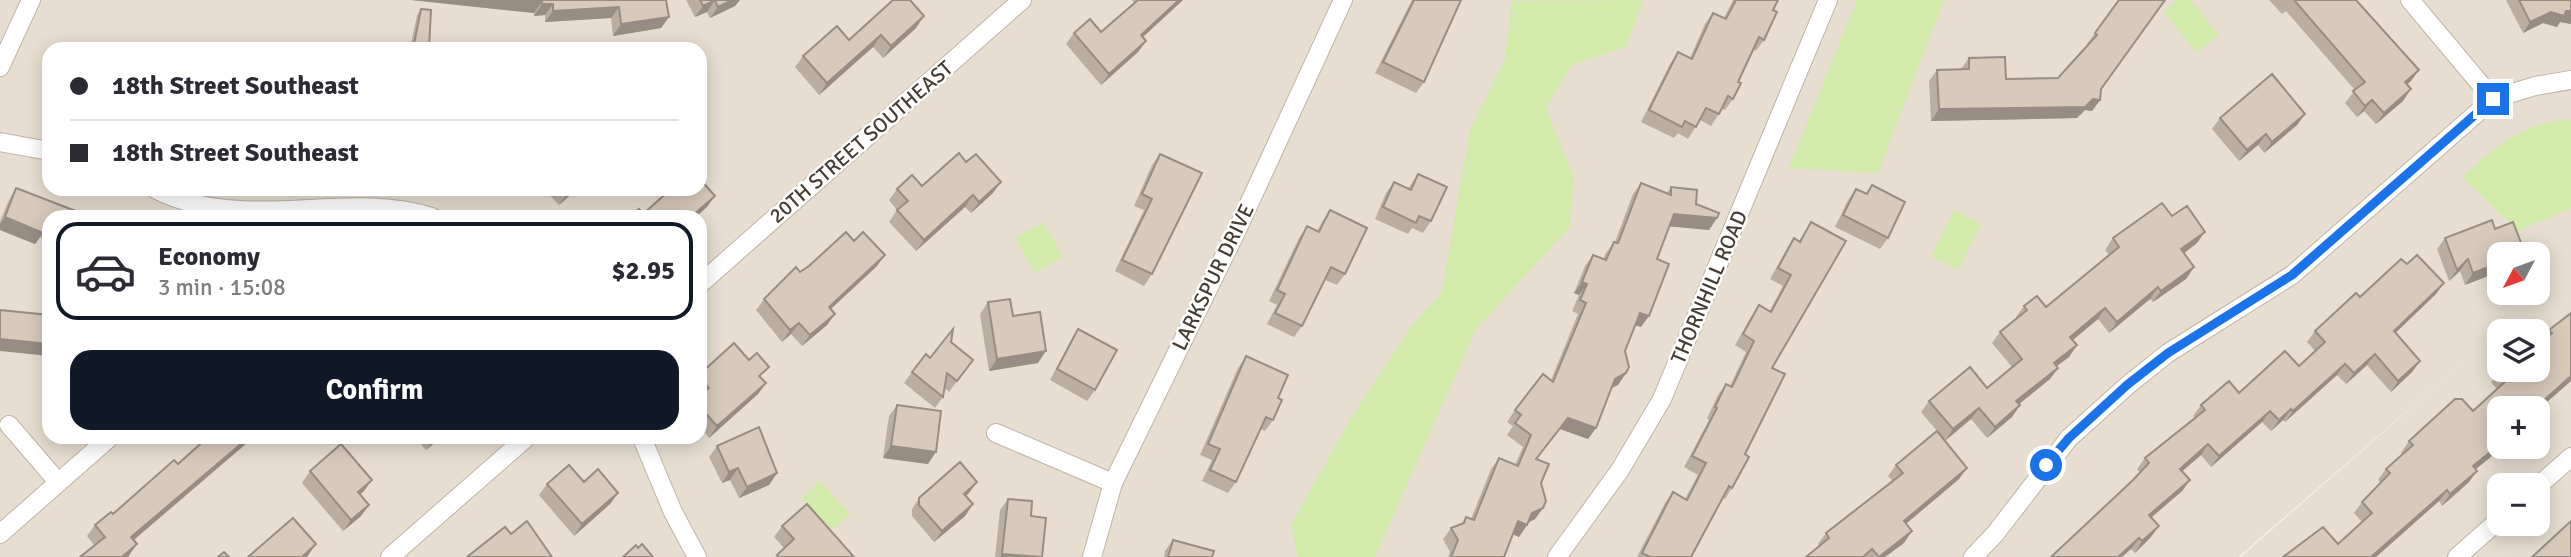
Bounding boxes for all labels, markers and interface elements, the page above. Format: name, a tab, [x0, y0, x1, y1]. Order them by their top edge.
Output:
street label: 20TH STREET SOUTHEAST	[764, 55, 959, 229]
text: 18th Street Southeast	[112, 70, 359, 102]
route end	[2477, 83, 2509, 115]
text: 18th Street Southeast	[112, 137, 359, 169]
street label: LARKSPUR DRIVE	[1166, 199, 1260, 355]
street label: THORNHILL ROAD	[1665, 206, 1753, 368]
icon: car	[74, 240, 137, 303]
text: Economy	[158, 241, 260, 273]
north arrow	[2487, 242, 2550, 304]
map controls	[2487, 242, 2550, 536]
text: $2.95	[611, 255, 675, 287]
text: 3 min · 15:08	[158, 273, 286, 302]
button: layers	[2487, 319, 2550, 382]
button: Confirm	[70, 350, 679, 430]
button: +	[2487, 396, 2550, 459]
route start	[2030, 449, 2062, 481]
button: −	[2487, 473, 2550, 536]

